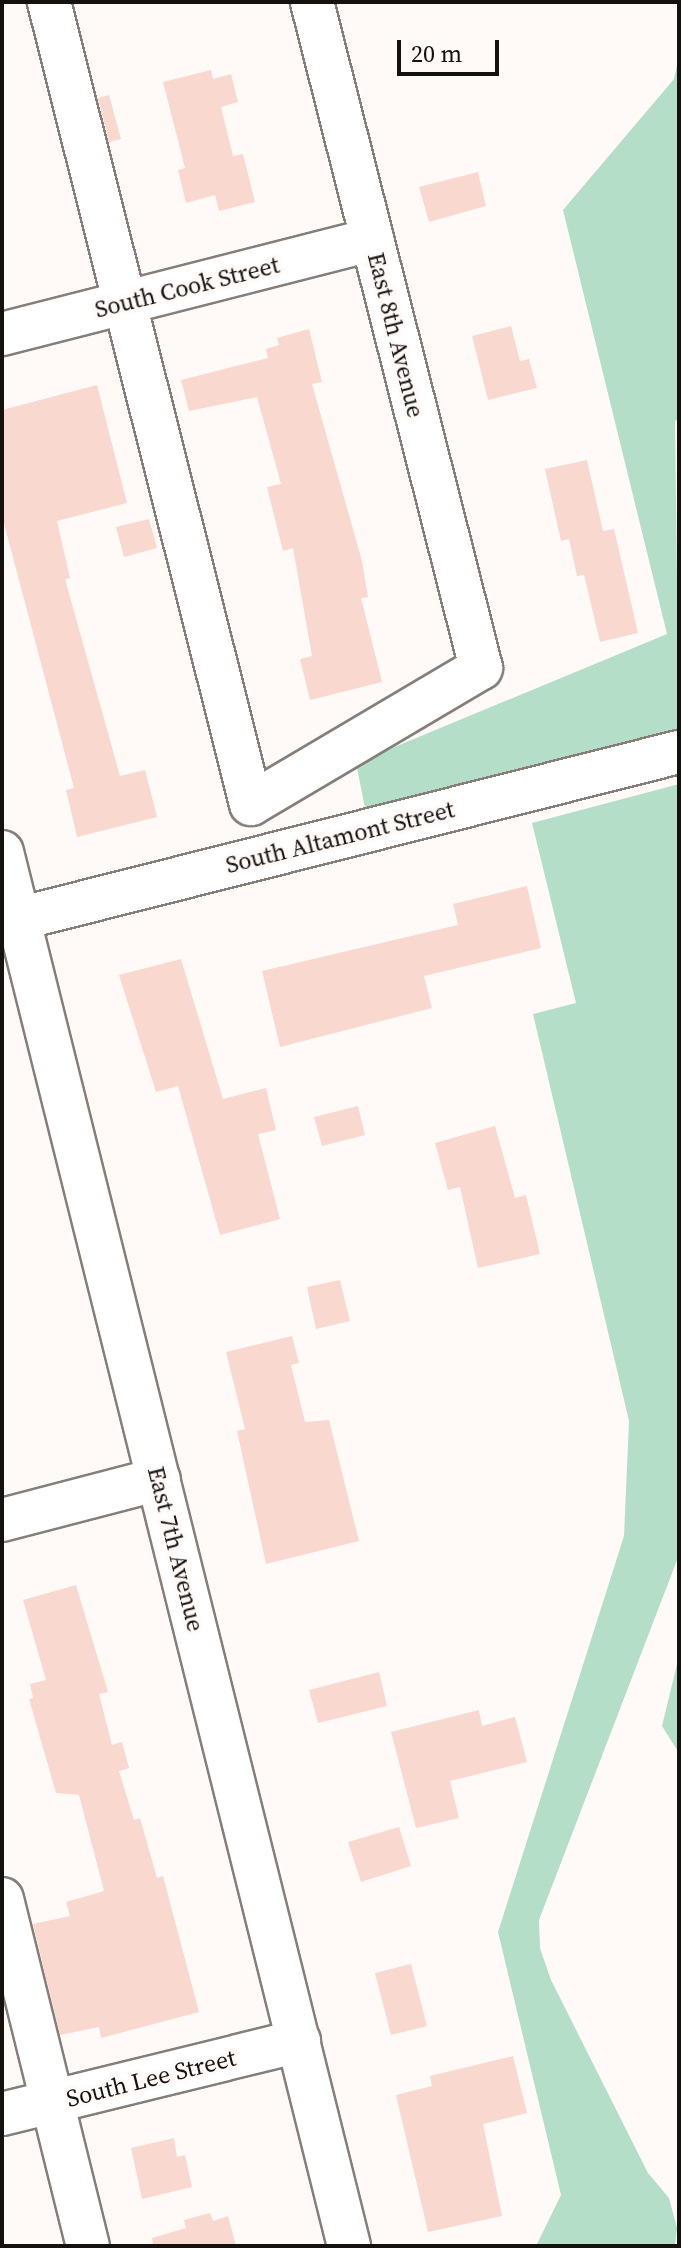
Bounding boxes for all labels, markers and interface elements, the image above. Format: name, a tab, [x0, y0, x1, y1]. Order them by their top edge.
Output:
scale bar	[401, 24, 503, 74]
text: 20 m	[411, 37, 462, 70]
street label: East 8th Avenue	[362, 249, 430, 421]
street label: South Cook Street	[92, 250, 282, 324]
street label: South Altamont Street	[223, 795, 457, 879]
street label: East 7th Avenue	[142, 1463, 210, 1635]
street label: South Lee Street	[63, 2043, 239, 2113]

